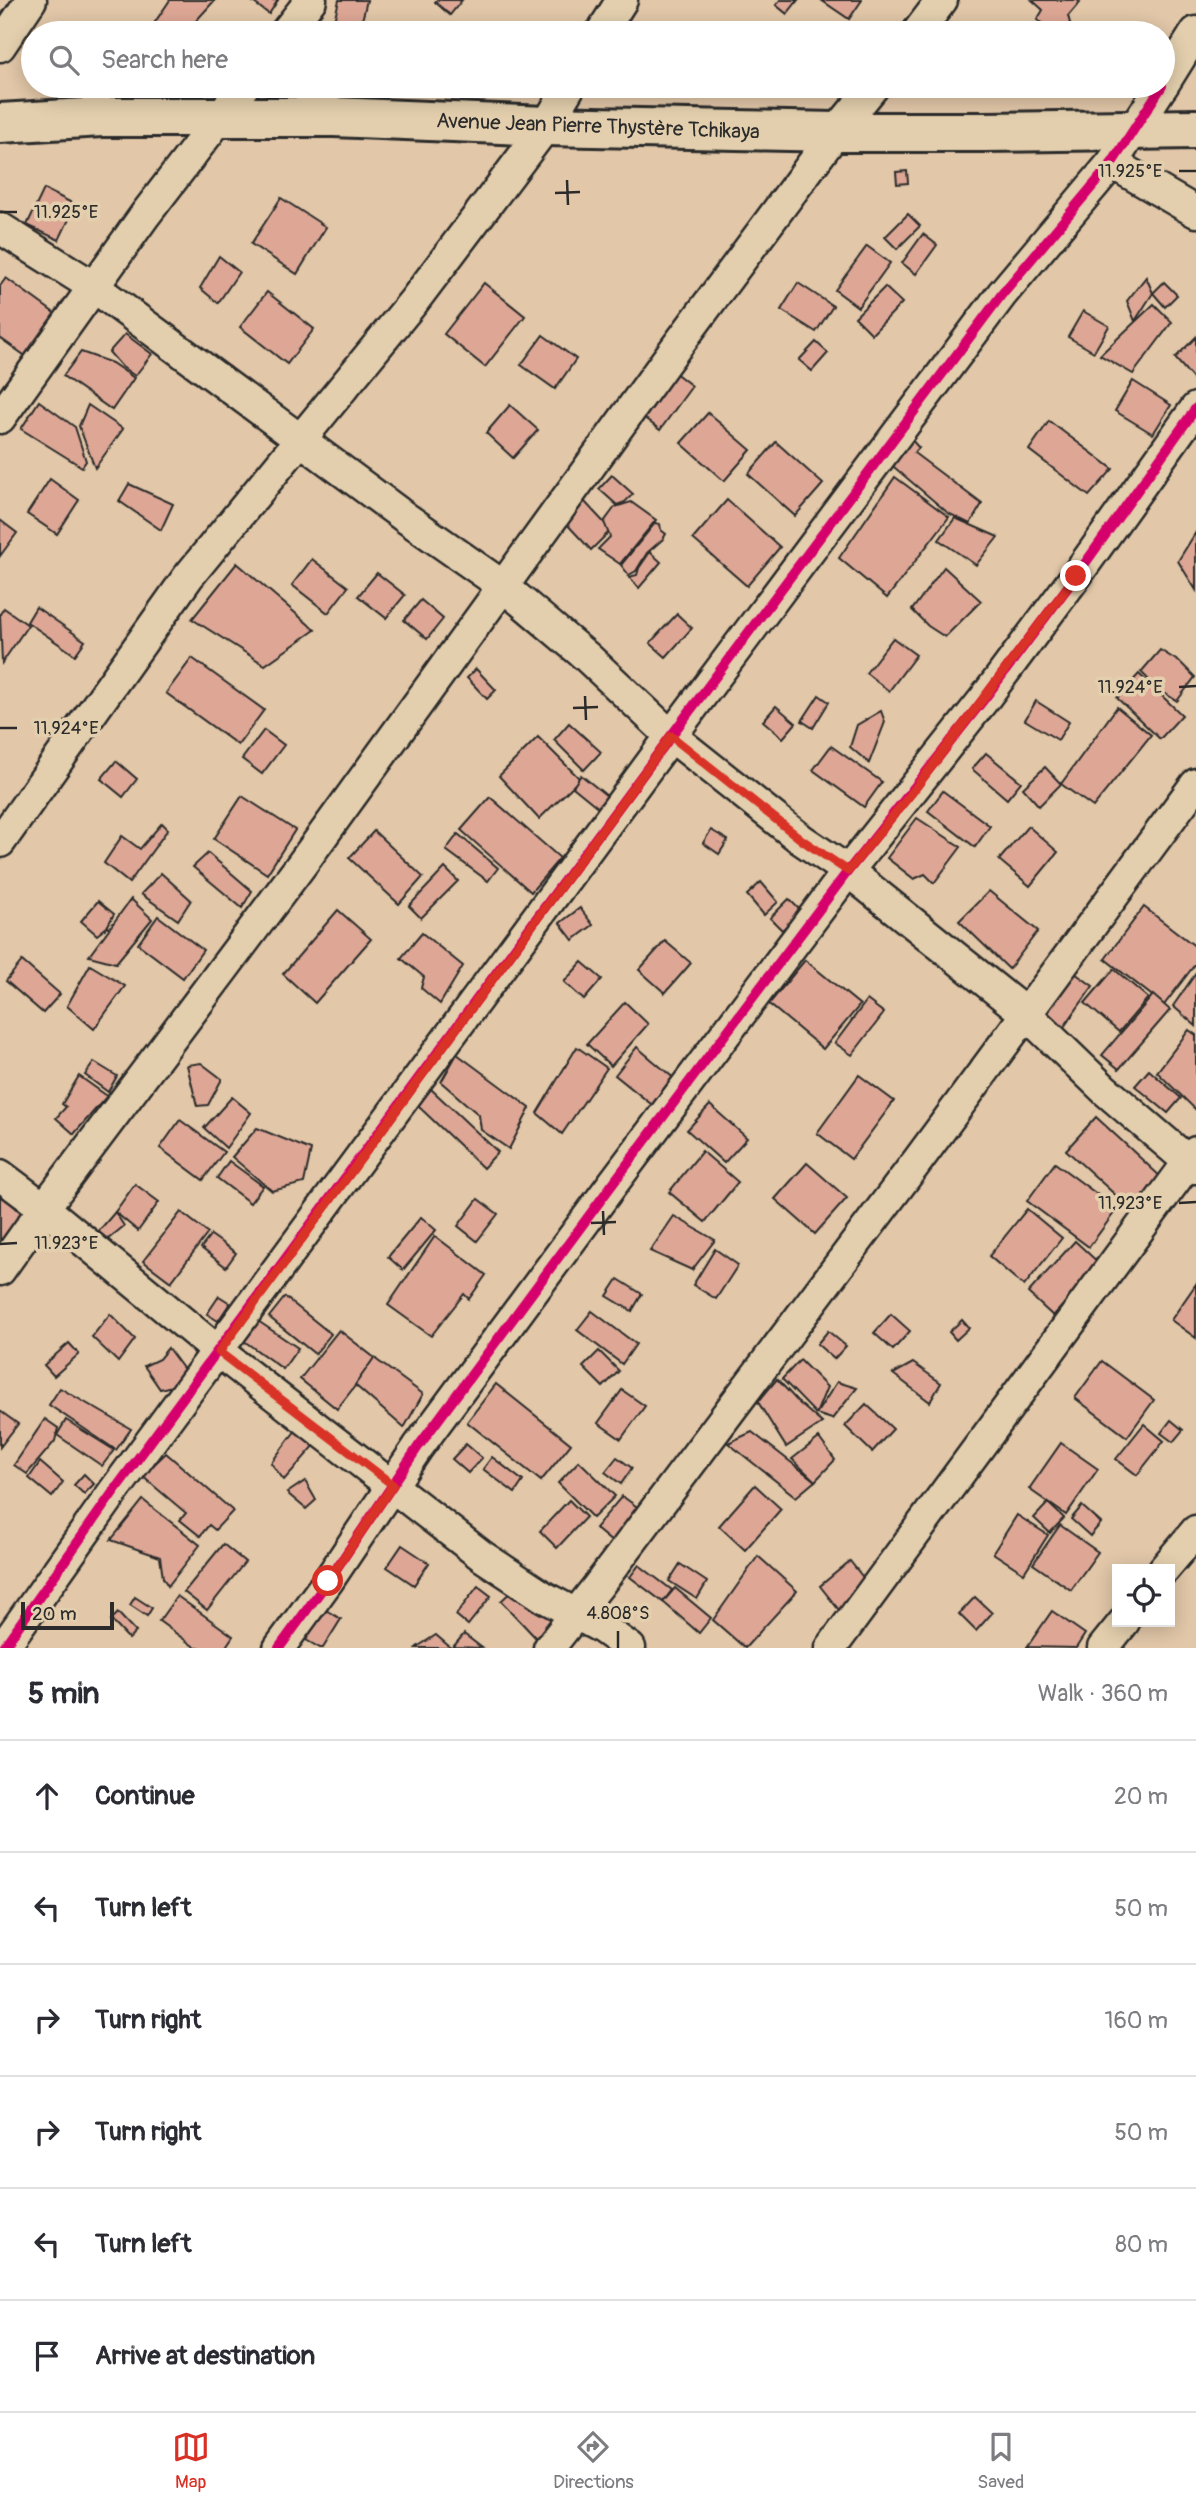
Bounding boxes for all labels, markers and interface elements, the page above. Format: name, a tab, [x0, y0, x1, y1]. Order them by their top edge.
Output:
search box	[21, 21, 1175, 98]
icon: search	[45, 41, 83, 79]
text: Search here	[101, 44, 228, 76]
street label: Avenue Jean Pierre Thystère Tchikaya	[436, 107, 760, 146]
text: 11.925°E	[1098, 160, 1162, 183]
text: 11.925°E	[34, 201, 98, 224]
route end	[1060, 560, 1091, 591]
text: 11.924°E	[1097, 676, 1163, 699]
text: 11.924°E	[33, 717, 99, 740]
text: 11.923°E	[1098, 1192, 1162, 1215]
text: 11.923°E	[34, 1232, 98, 1255]
map controls	[1112, 1564, 1175, 1627]
button: locate	[1112, 1564, 1175, 1627]
route start	[312, 1565, 343, 1596]
scale bar	[21, 1599, 114, 1631]
text: 20 m	[32, 1602, 77, 1626]
text: 4.808°S	[586, 1602, 650, 1625]
text: 5 min	[28, 1675, 99, 1712]
text: Walk · 360 m	[1038, 1679, 1168, 1708]
icon: ahead	[28, 1777, 66, 1815]
text: Continue	[95, 1780, 195, 1812]
text: 20 m	[1114, 1782, 1168, 1811]
icon: left	[28, 1889, 66, 1927]
text: Turn left	[95, 1892, 191, 1924]
text: 50 m	[1114, 1894, 1168, 1923]
icon: right	[28, 2001, 66, 2039]
text: Turn right	[95, 2004, 201, 2036]
text: 160 m	[1104, 2006, 1168, 2035]
icon: right	[28, 2113, 66, 2151]
text: Turn right	[95, 2116, 201, 2148]
text: 50 m	[1114, 2118, 1168, 2147]
icon: left	[28, 2225, 66, 2263]
text: Turn left	[95, 2228, 191, 2260]
text: 80 m	[1115, 2230, 1168, 2259]
icon: arrive	[28, 2337, 66, 2375]
text: Arrive at destination	[95, 2340, 315, 2372]
tab: Map	[172, 2428, 210, 2494]
tab: Directions	[553, 2428, 634, 2494]
tab: Saved	[977, 2428, 1024, 2494]

